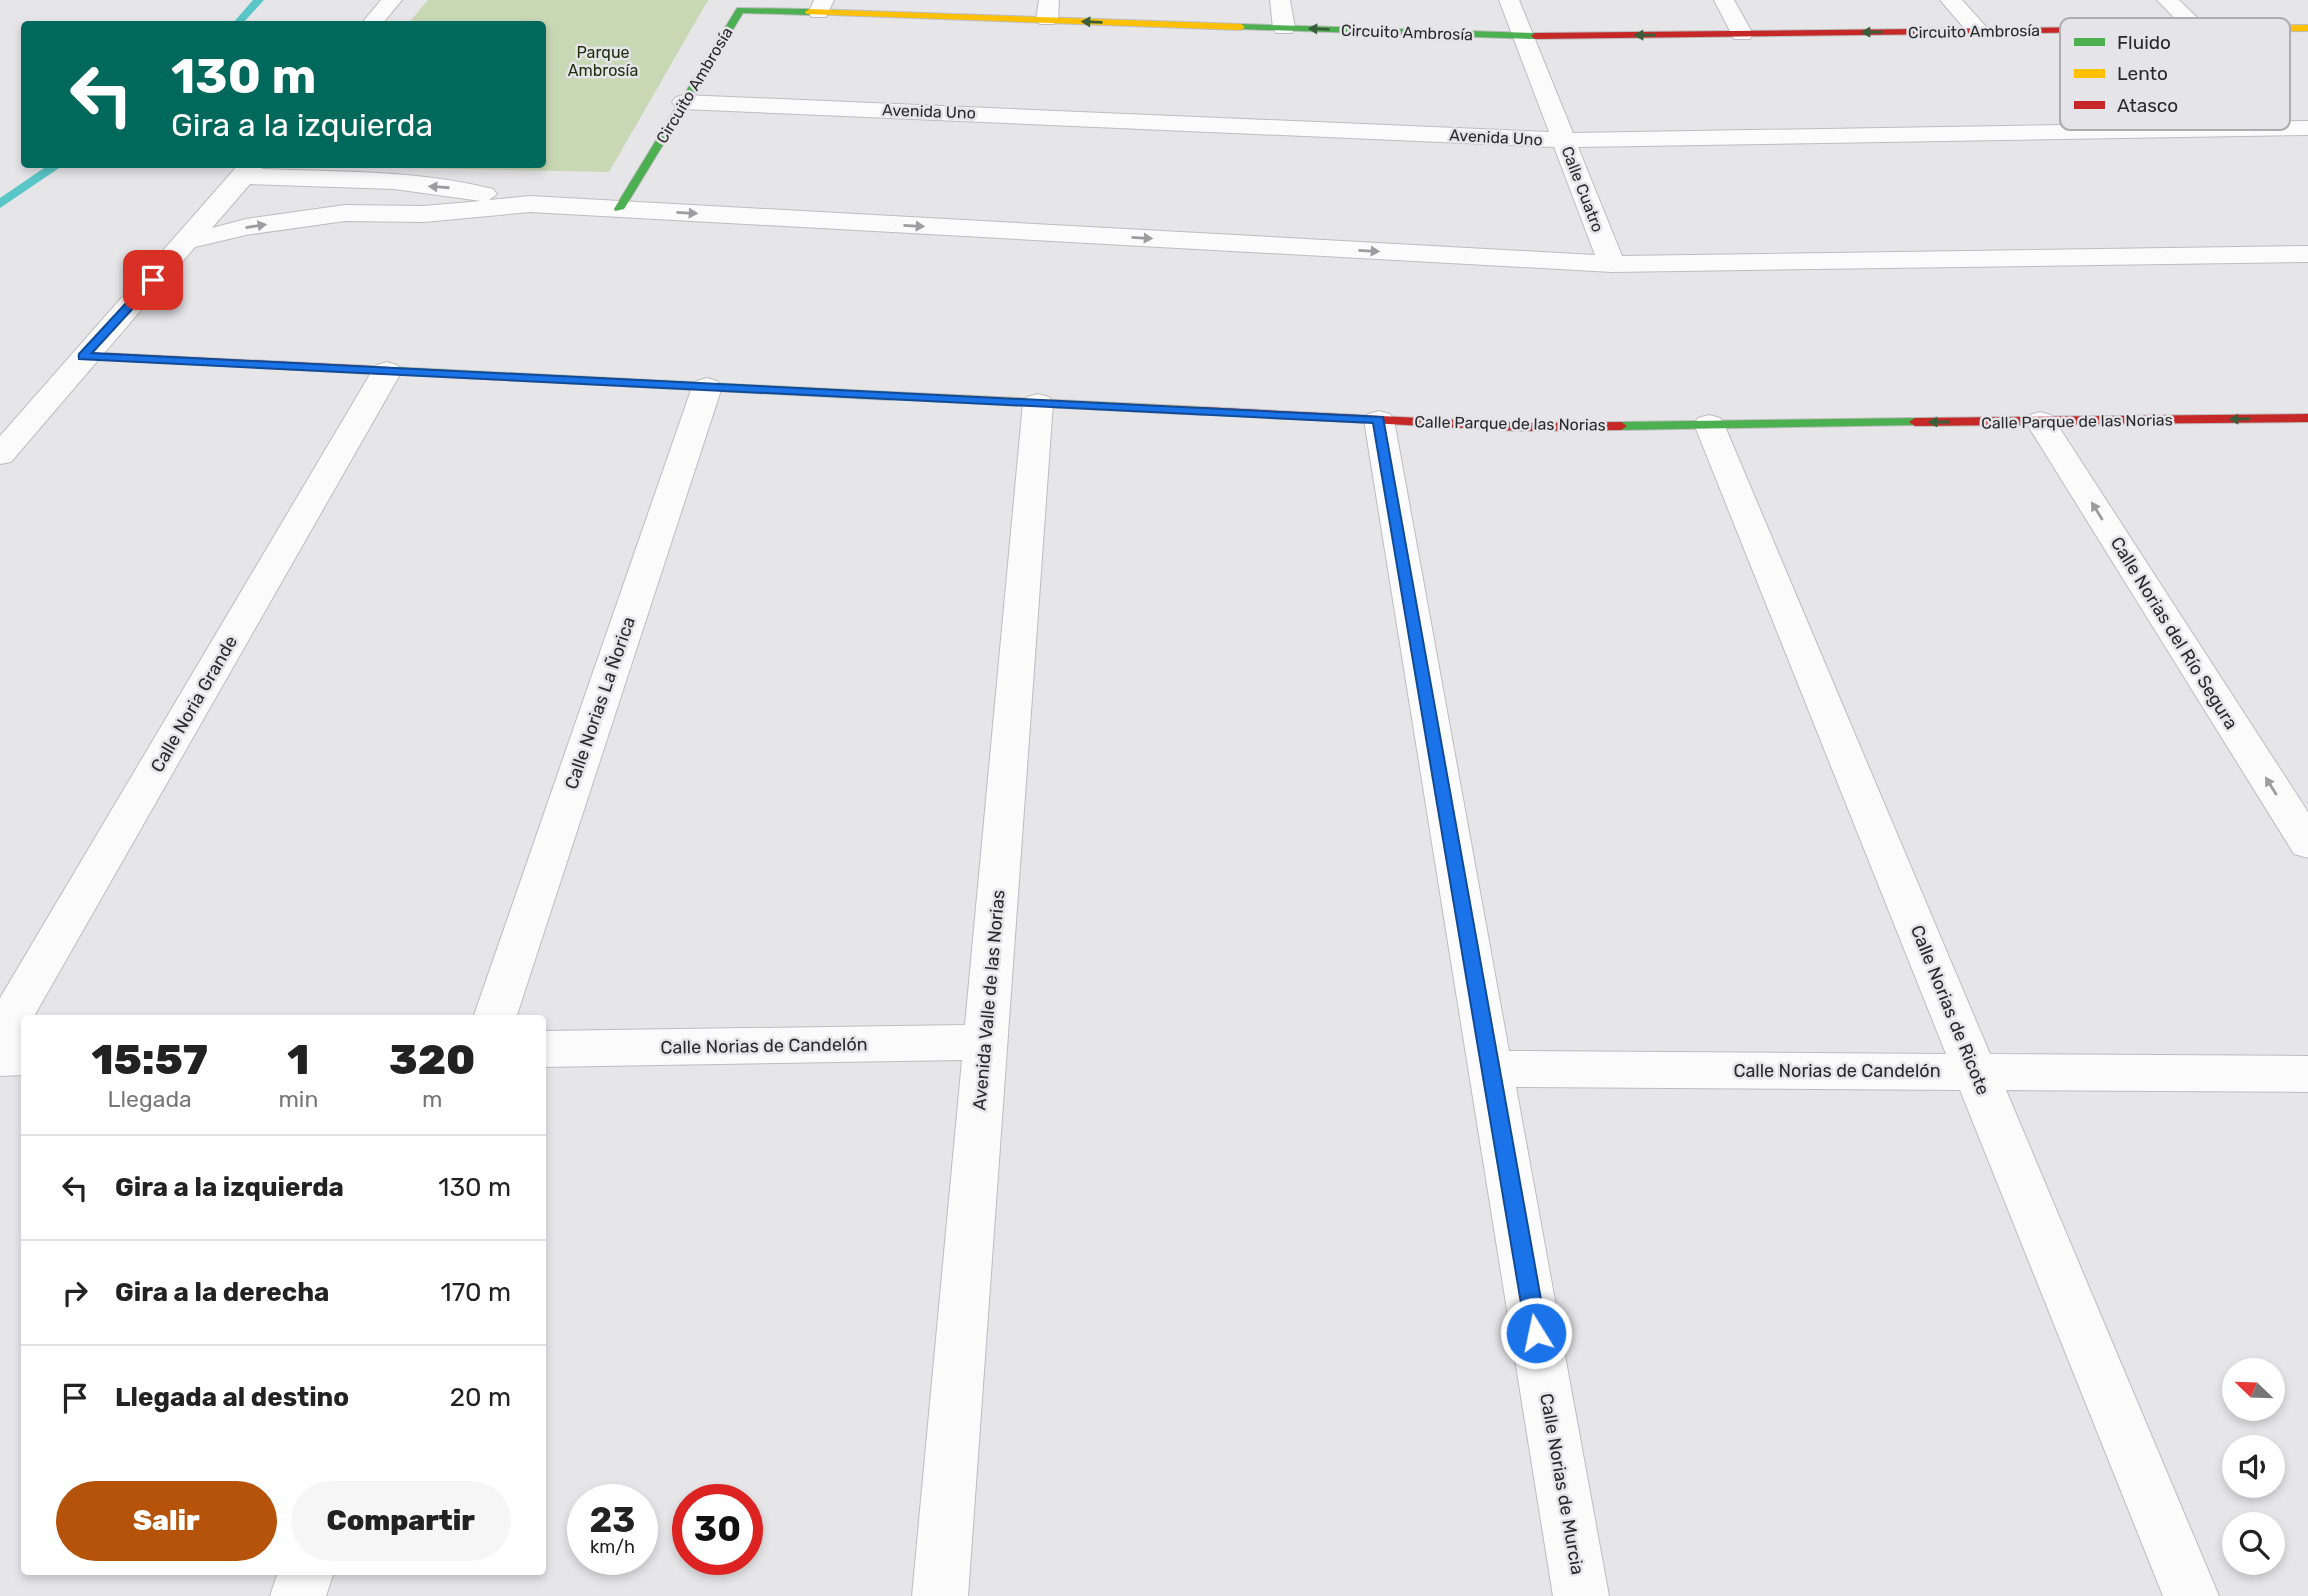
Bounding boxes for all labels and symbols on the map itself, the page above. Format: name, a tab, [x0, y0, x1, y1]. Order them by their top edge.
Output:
one-way arrow	[1081, 16, 1103, 27]
legend	[2060, 18, 2290, 130]
street label: Circuito Ambrosía	[1341, 21, 1473, 44]
street label: Circuito Ambrosía	[1908, 21, 2040, 42]
one-way arrow	[1308, 23, 1330, 35]
street label: Circuito Ambrosía	[652, 24, 737, 147]
one-way arrow	[1861, 27, 1883, 38]
one-way arrow	[1634, 29, 1656, 40]
text: Fluido	[2117, 31, 2171, 54]
park label: Parque Ambrosía	[568, 43, 638, 80]
text: Lento	[2117, 62, 2168, 85]
text: Atasco	[2117, 94, 2178, 117]
street label: Avenida Uno	[882, 100, 976, 123]
street label: Avenida Uno	[1449, 126, 1543, 149]
street label: Calle Cuatro	[1557, 144, 1608, 235]
one-way arrow	[428, 181, 450, 192]
one-way arrow	[676, 208, 698, 219]
one-way arrow	[245, 220, 267, 231]
one-way arrow	[904, 220, 926, 231]
one-way arrow	[1131, 233, 1153, 244]
one-way arrow	[1358, 246, 1380, 257]
pin	[123, 250, 183, 310]
street label: Calle Parque de las Norias	[1981, 410, 2173, 433]
street label: Calle Parque de las Norias	[1414, 412, 1606, 435]
one-way arrow	[2229, 413, 2251, 425]
one-way arrow	[1928, 416, 1950, 428]
one-way arrow	[2091, 502, 2104, 521]
street label: Calle Norias del Río Segura	[2106, 533, 2242, 733]
street label: Calle Norias La Ñorica	[560, 614, 640, 792]
street label: Calle Noria Grande	[146, 632, 242, 776]
one-way arrow	[2265, 777, 2278, 796]
street label: Avenida Valle de las Norias	[968, 889, 1010, 1111]
street label: Calle Norias de Ricote	[1906, 922, 1994, 1098]
street label: Calle Norias de Candelón	[660, 1033, 868, 1059]
street label: Calle Norias de Candelón	[1733, 1060, 1941, 1082]
position arrow	[1499, 1296, 1573, 1370]
north arrow	[2222, 1358, 2286, 1421]
street label: Calle Norias de Murcia	[1535, 1392, 1589, 1576]
speed limit sign: 30	[672, 1484, 763, 1575]

